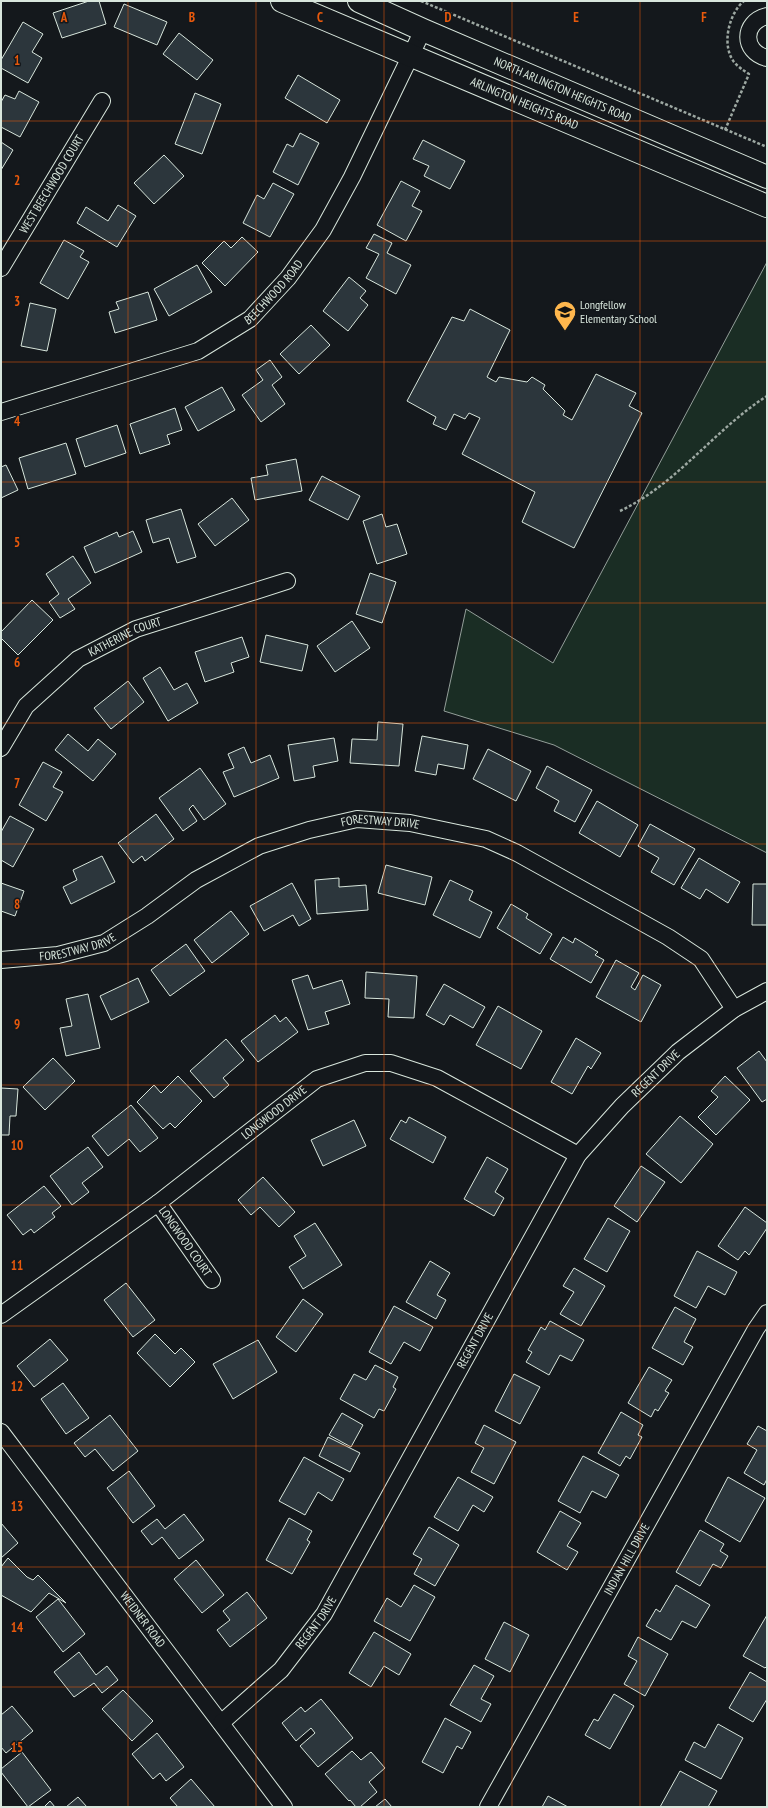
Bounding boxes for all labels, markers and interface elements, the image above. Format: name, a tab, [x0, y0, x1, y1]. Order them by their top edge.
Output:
text: A	[60, 9, 68, 26]
text: B	[189, 9, 195, 26]
text: C	[317, 9, 323, 26]
text: D	[445, 9, 452, 26]
text: E	[573, 9, 579, 26]
text: F	[701, 9, 707, 26]
text: 1	[14, 52, 20, 69]
street label: NORTH ARLINGTON HEIGHTS ROAD	[491, 54, 633, 126]
street label: ARLINGTON HEIGHTS ROAD	[468, 76, 580, 132]
street label: WEST BEECHWOOD COURT	[16, 131, 87, 236]
text: 2	[14, 172, 20, 189]
street label: BEECHWOOD ROAD	[241, 257, 306, 328]
text: 3	[14, 293, 20, 310]
place label: Longfellow Elementary School	[580, 297, 657, 326]
school or university icon: Longfellow Elementary School	[552, 299, 578, 332]
text: 4	[14, 413, 21, 430]
text: 5	[14, 534, 20, 551]
street label: KATHERINE COURT	[85, 613, 164, 659]
text: 6	[14, 654, 20, 671]
text: 7	[14, 775, 20, 792]
street label: FORESTWAY DRIVE	[339, 811, 421, 832]
text: 8	[14, 896, 20, 913]
street label: FORESTWAY DRIVE	[39, 929, 119, 964]
text: 9	[14, 1016, 20, 1033]
street label: REGENT DRIVE	[628, 1046, 683, 1100]
street label: LONGWOOD DRIVE	[238, 1082, 309, 1142]
text: 10	[11, 1137, 23, 1154]
street label: LONGWOOD COURT	[156, 1203, 215, 1280]
text: 11	[11, 1257, 23, 1274]
street label: REGENT DRIVE	[453, 1310, 496, 1371]
text: 12	[11, 1378, 23, 1395]
text: 13	[11, 1498, 23, 1515]
street label: INDIAN HILL DRIVE	[600, 1520, 653, 1598]
street label: WEIDNER ROAD	[117, 1588, 169, 1650]
street label: REGENT DRIVE	[292, 1593, 339, 1652]
text: 14	[11, 1619, 24, 1636]
text: 15	[11, 1739, 23, 1756]

